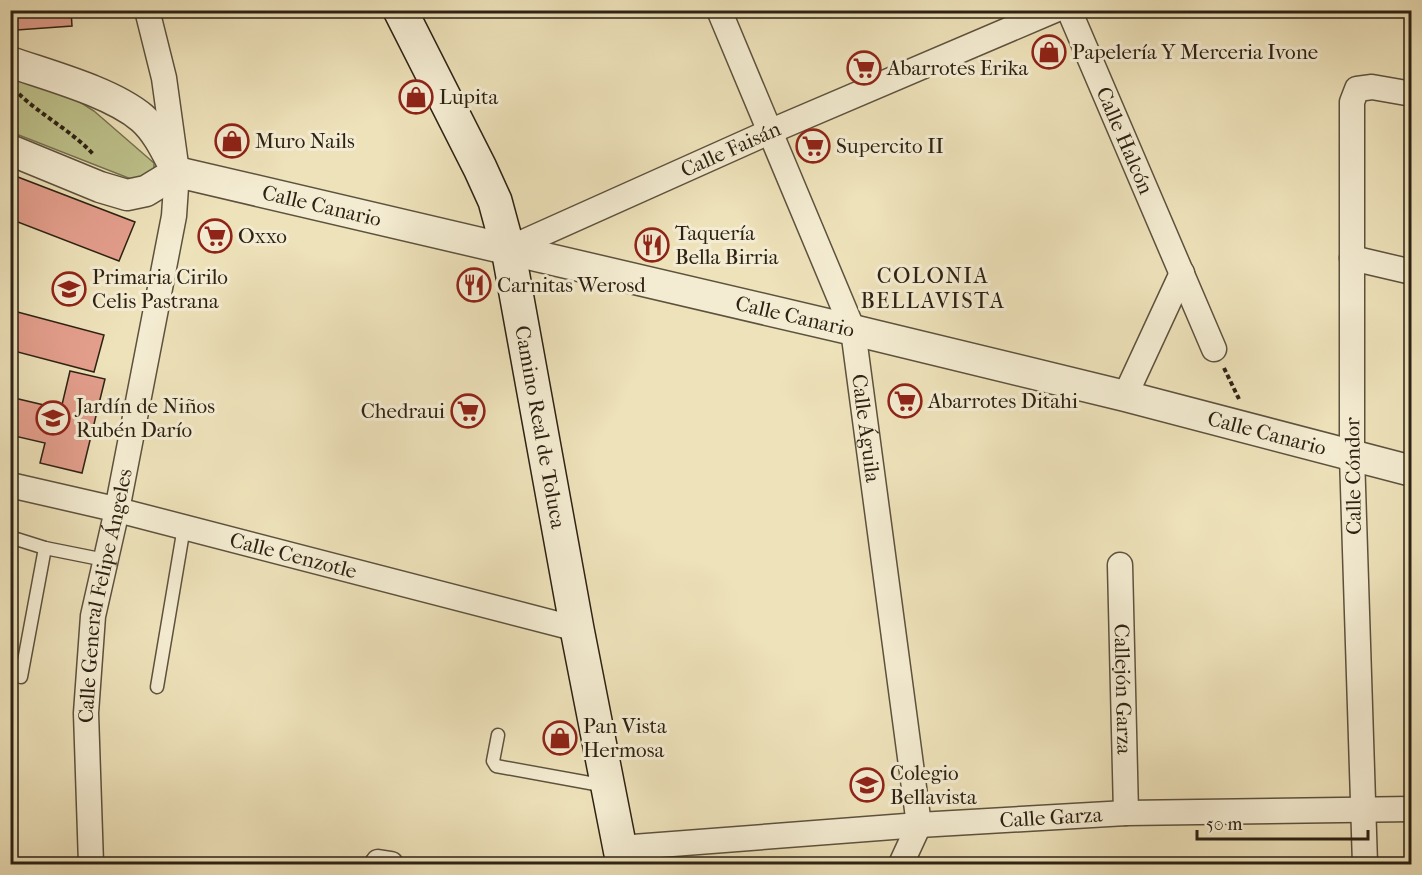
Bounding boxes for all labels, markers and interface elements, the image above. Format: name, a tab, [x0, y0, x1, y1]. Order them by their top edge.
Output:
shop icon: Papelería Y Merceria Ivone	[1031, 34, 1067, 70]
place label: Papelería Y Merceria Ivone	[1072, 40, 1318, 64]
supermarket icon: Abarrotes Erika	[846, 50, 882, 86]
place label: Abarrotes Erika	[886, 56, 1028, 80]
shop icon: Lupita	[398, 79, 434, 115]
street label: Calle Halcón	[1091, 83, 1158, 198]
place label: Lupita	[439, 85, 498, 109]
street label: Calle Faisán	[677, 116, 784, 182]
shop icon: Muro Nails	[214, 123, 250, 159]
supermarket icon: Supercito II	[795, 128, 831, 164]
place label: Muro Nails	[255, 129, 355, 153]
place label: Supercito II	[836, 134, 944, 158]
street label: Calle Canario	[260, 180, 384, 231]
supermarket icon: Oxxo	[197, 218, 233, 254]
place label: Taquería Bella Birria	[675, 221, 779, 269]
place label: Oxxo	[238, 224, 287, 248]
restaurant icon: Taquería Bella Birria	[634, 227, 670, 263]
district label: COLONIA BELLAVISTA	[860, 263, 1006, 314]
place label: Primaria Cirilo Celis Pastrana	[92, 265, 228, 313]
restaurant icon: Carnitas Werosd	[456, 267, 492, 303]
school or university icon: Primaria Cirilo Celis Pastrana	[51, 271, 87, 307]
place label: Carnitas Werosd	[497, 273, 646, 297]
street label: Calle Canario	[733, 291, 857, 342]
street label: Camino Real de Toluca	[510, 324, 571, 531]
street label: Calle Águila	[847, 373, 885, 484]
supermarket icon: Abarrotes Ditahi	[887, 383, 923, 419]
place label: Abarrotes Ditahi	[927, 389, 1078, 413]
supermarket icon: Chedraui	[450, 393, 486, 429]
place label: Jardín de Niños Rubén Darío	[74, 394, 215, 442]
place label: Chedraui	[361, 399, 445, 423]
school or university icon: Jardín de Niños Rubén Darío	[35, 400, 71, 436]
street label: Calle Canario	[1205, 406, 1329, 460]
street label: Calle Cóndor	[1340, 417, 1366, 535]
street label: Calle General Felipe Ángeles	[74, 466, 137, 723]
street label: Calle Cenzotle	[227, 528, 359, 583]
street label: Callejón Garza	[1109, 623, 1137, 755]
place label: Pan Vista Hermosa	[583, 714, 667, 762]
shop icon: Pan Vista Hermosa	[542, 720, 578, 756]
place label: Colegio Bellavista	[890, 761, 977, 809]
school or university icon: Colegio Bellavista	[849, 767, 885, 803]
street label: Calle Garza	[999, 802, 1103, 832]
scale bar	[1197, 803, 1368, 841]
text: 50 m	[1206, 814, 1243, 835]

